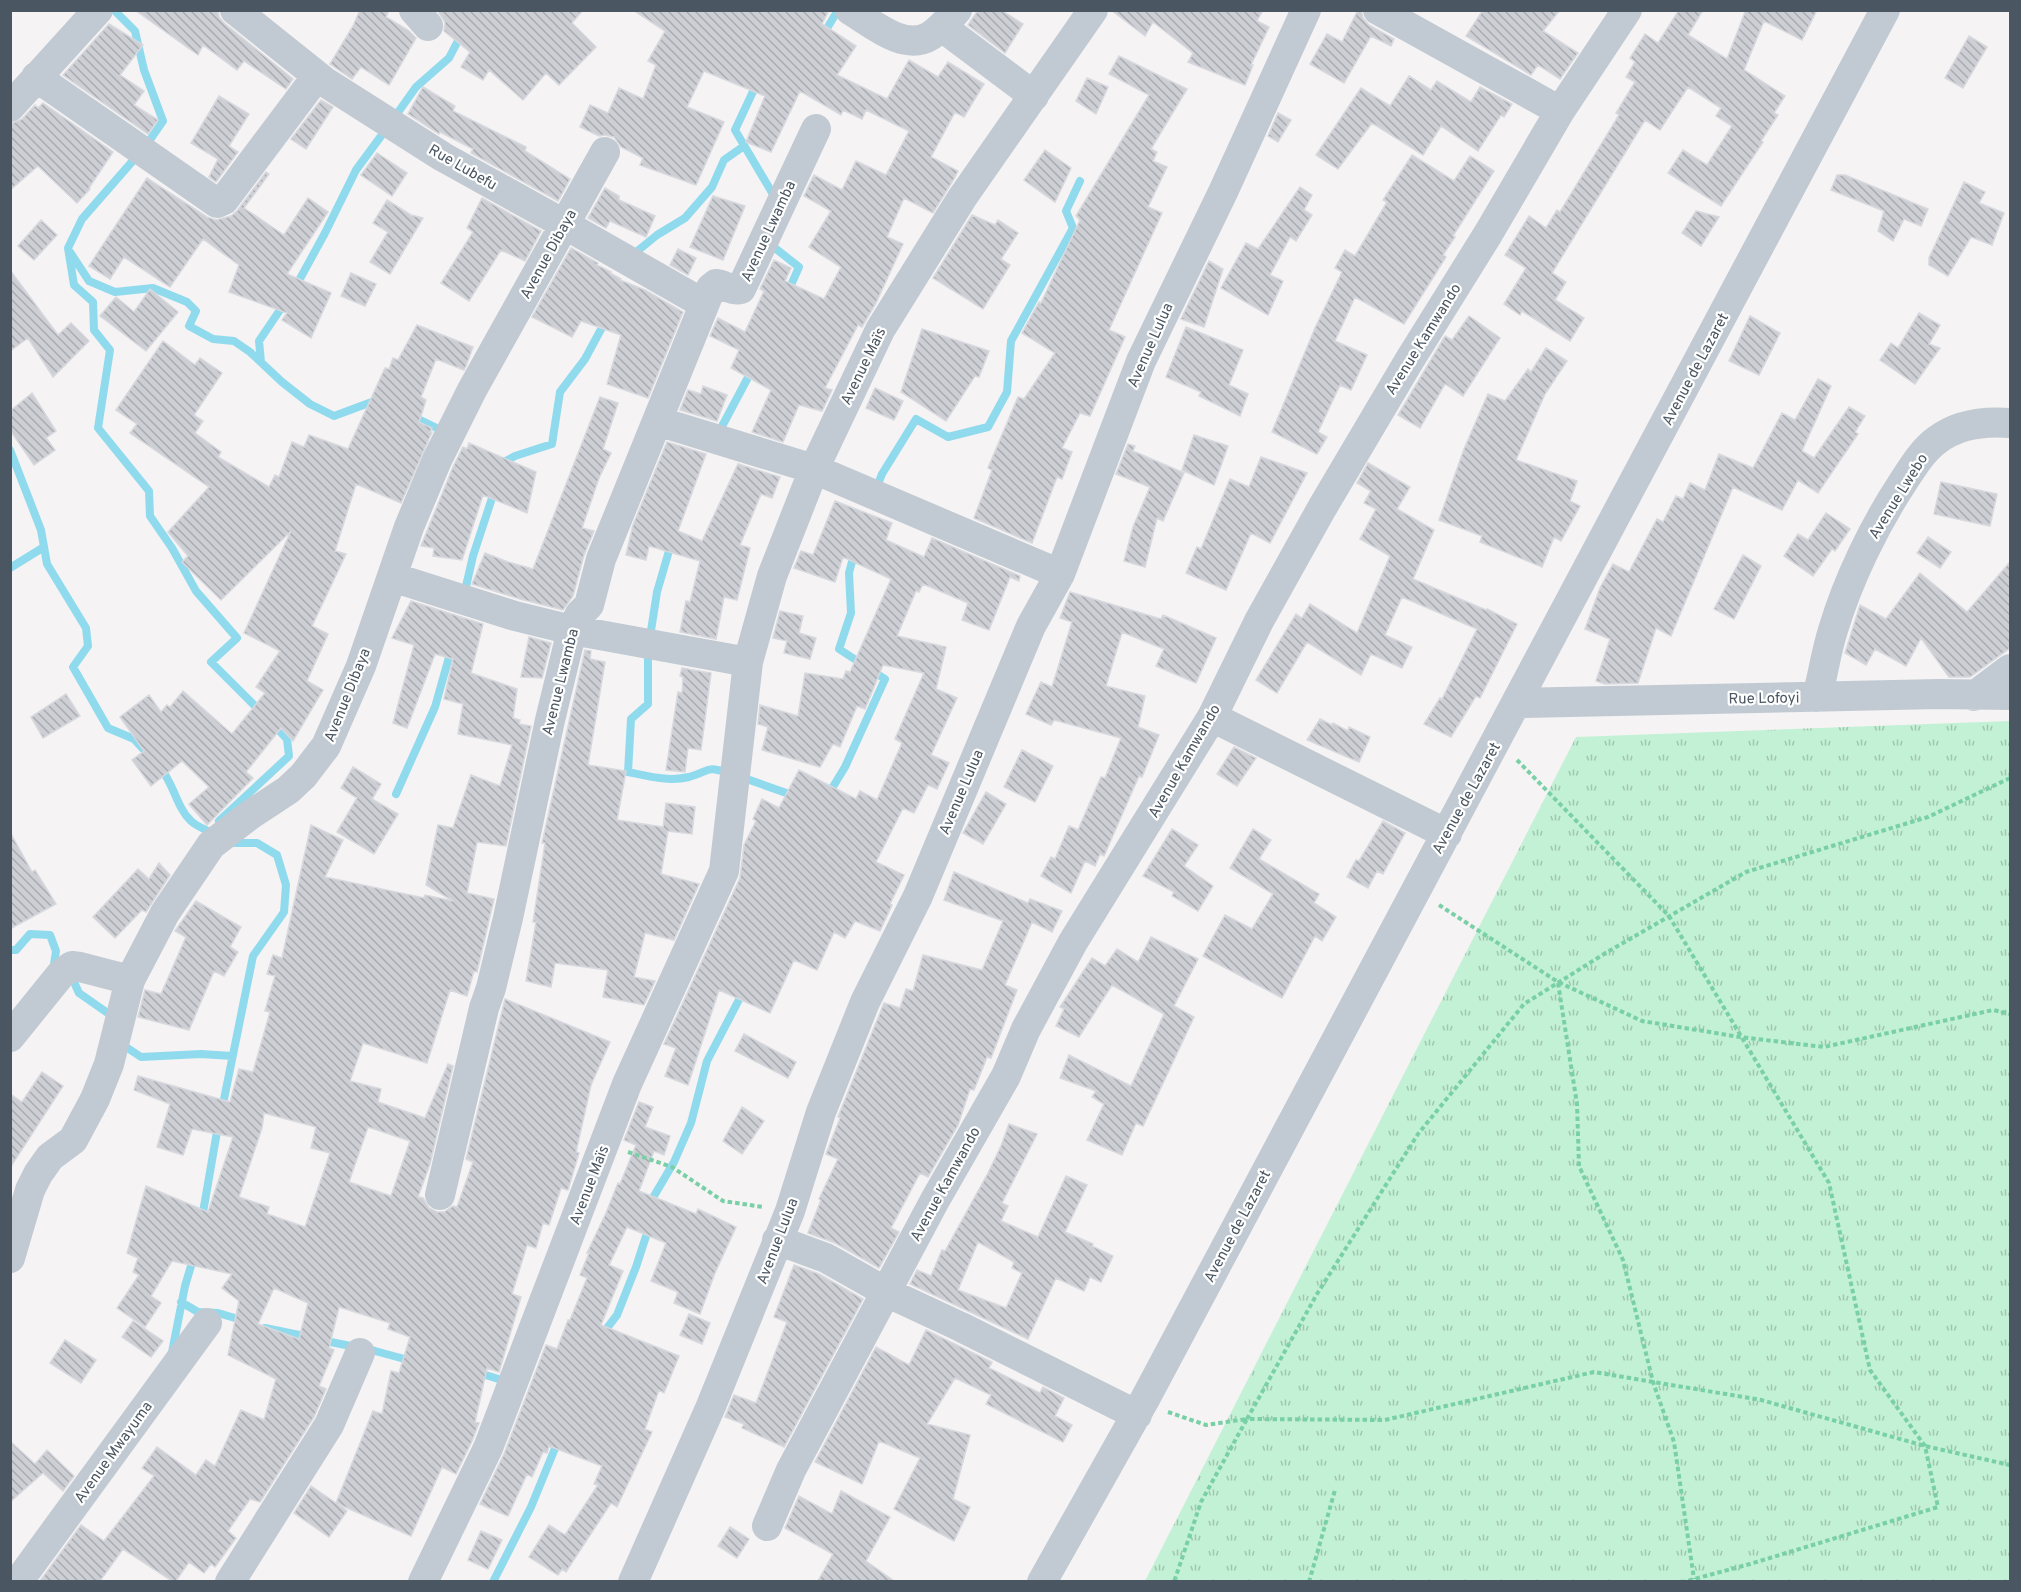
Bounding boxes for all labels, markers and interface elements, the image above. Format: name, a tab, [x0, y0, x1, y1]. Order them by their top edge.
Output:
street label: Rue Lubefu	[425, 141, 500, 196]
street label: Avenue Lwamba	[738, 178, 801, 285]
street label: Avenue Dibaya	[517, 207, 582, 303]
street label: Avenue Kamwando	[1382, 280, 1466, 399]
street label: Avenue Lulua	[1124, 300, 1179, 391]
street label: Avenue de Lazaret	[1659, 310, 1734, 429]
street label: Avenue Maïs	[837, 325, 891, 409]
street label: Avenue Lwebo	[1865, 451, 1933, 543]
street label: Avenue Lwamba	[539, 627, 584, 738]
street label: Avenue Dibaya	[321, 646, 376, 745]
street label: Rue Lofoyi	[1728, 689, 1800, 710]
street label: Avenue Kamwando	[1145, 702, 1226, 822]
street label: Avenue de Lazaret	[1429, 740, 1506, 858]
street label: Avenue Lulua	[936, 747, 989, 838]
street label: Avenue Kamwando	[907, 1124, 986, 1245]
street label: Avenue Maïs	[566, 1143, 614, 1228]
street label: Avenue de Lazaret	[1201, 1167, 1276, 1286]
street label: Avenue Lulua	[753, 1196, 804, 1287]
street label: Avenue Mwayuma	[71, 1398, 158, 1508]

